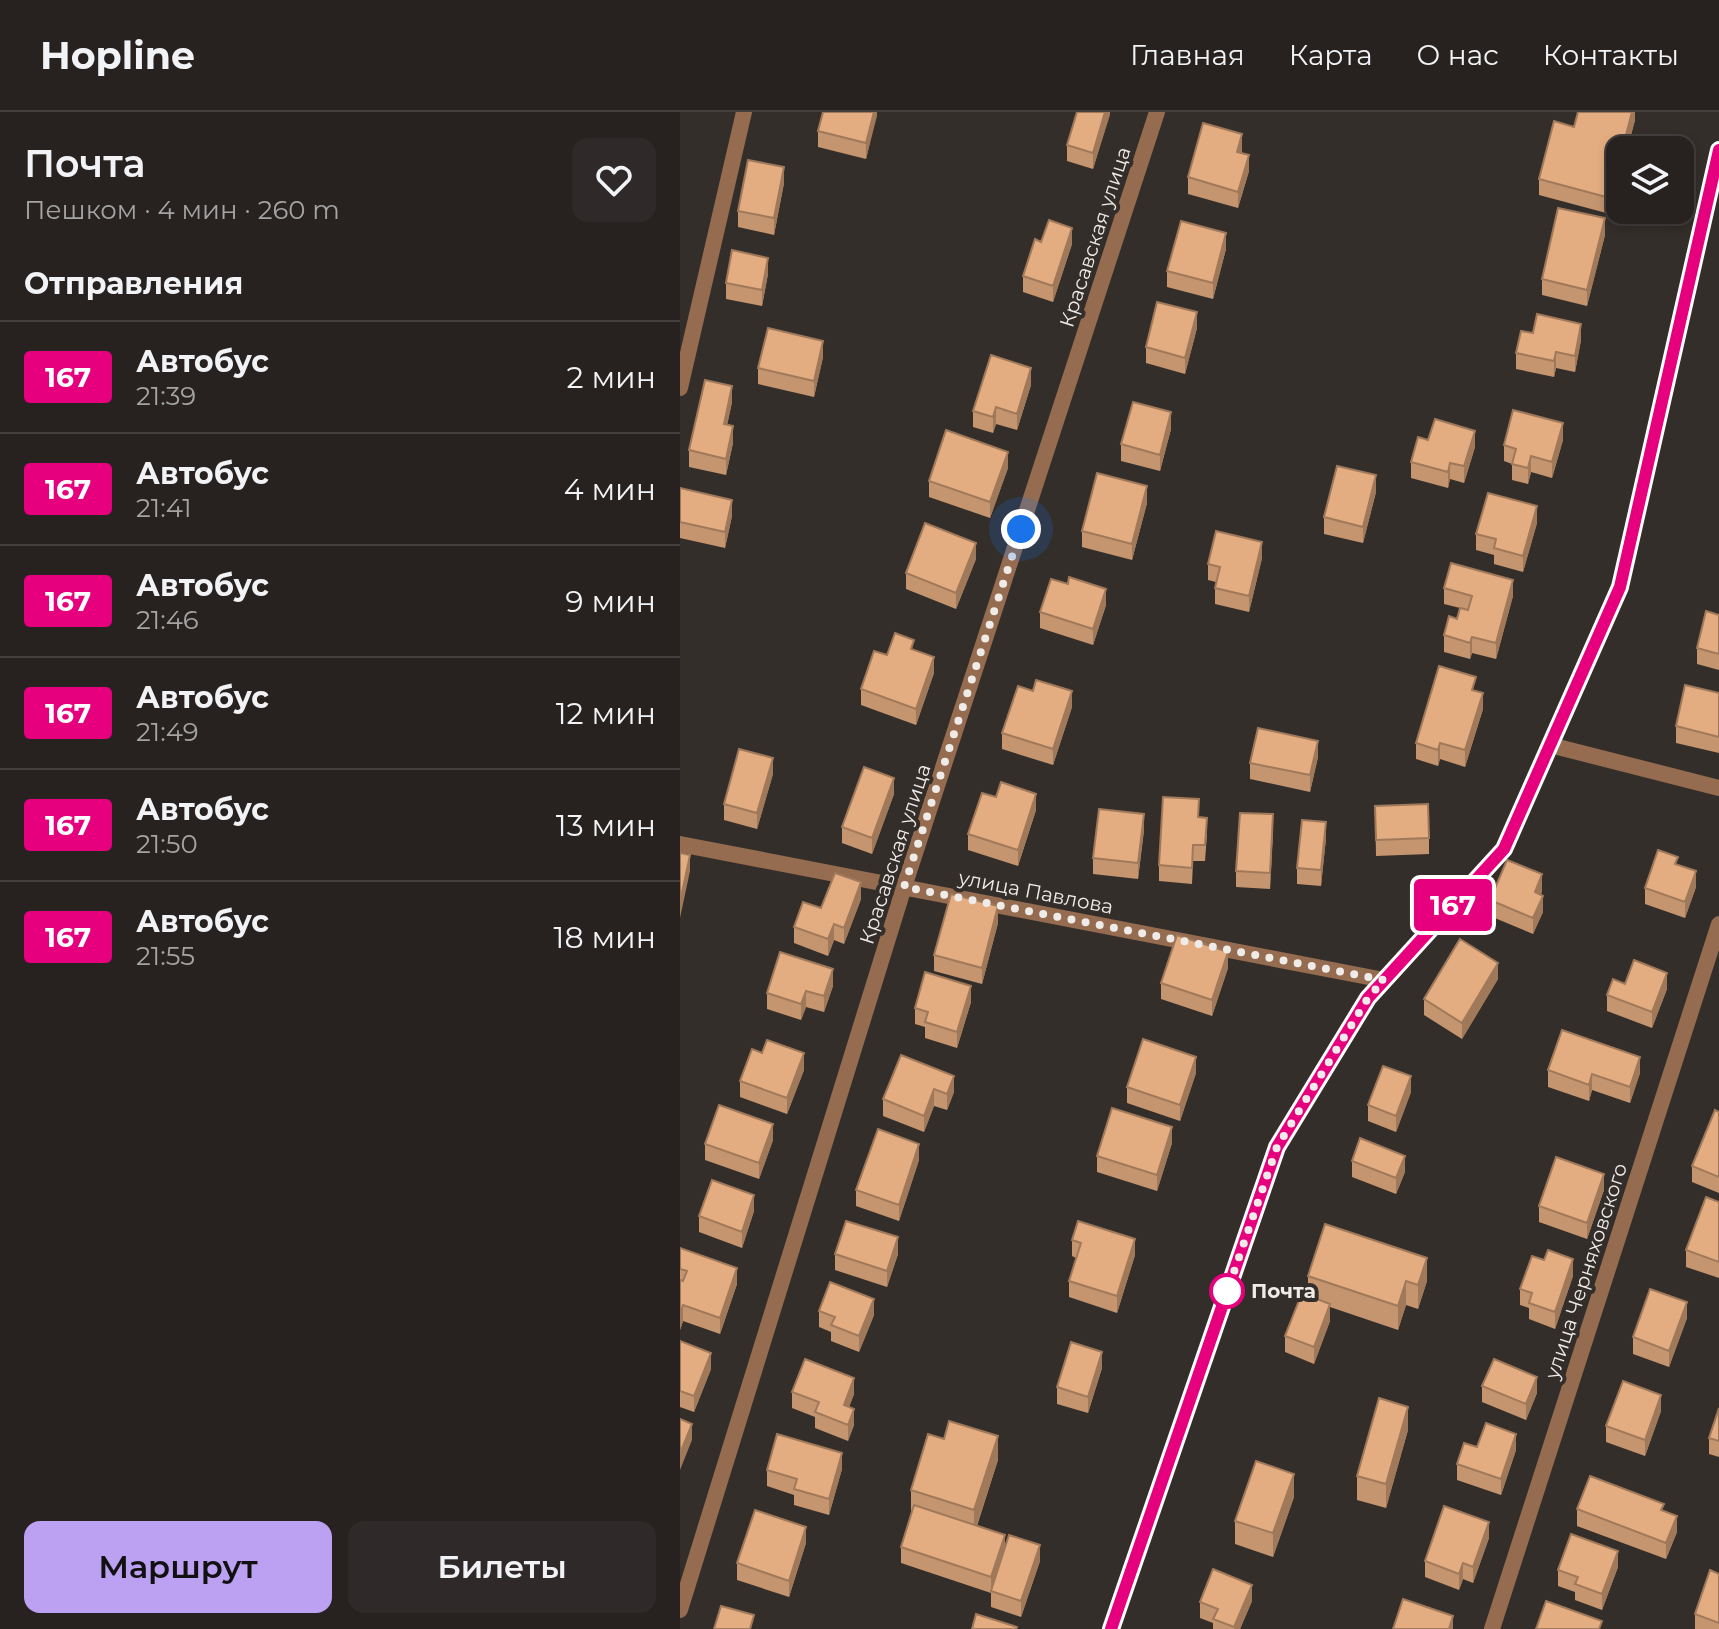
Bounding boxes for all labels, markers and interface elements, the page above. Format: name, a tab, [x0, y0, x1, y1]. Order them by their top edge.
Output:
text: Hopline	[40, 32, 195, 79]
text: Главная	[1130, 38, 1245, 72]
text: Карта	[1289, 38, 1373, 72]
text: О нас	[1417, 38, 1499, 72]
text: Контакты	[1543, 38, 1679, 72]
map controls	[1606, 136, 1694, 224]
button: layers	[1606, 136, 1694, 224]
button: heart	[572, 138, 656, 222]
text: Почта	[24, 140, 145, 187]
street label: Красавская улица	[1054, 144, 1136, 330]
text: Пешком · 4 мин · 260 m	[24, 194, 340, 226]
text: Отправления	[24, 265, 243, 302]
text: Автобус	[136, 343, 269, 380]
text: 2 мин	[567, 359, 656, 396]
text: 167	[45, 360, 91, 394]
text: 21:39	[136, 380, 196, 412]
text: Автобус	[136, 455, 269, 492]
text: 4 мин	[564, 471, 656, 508]
text: 167	[45, 472, 91, 506]
text: 21:41	[136, 492, 192, 524]
your location	[1001, 509, 1041, 549]
text: Автобус	[136, 567, 269, 604]
text: 9 мин	[565, 583, 656, 620]
text: 167	[45, 584, 91, 618]
text: 21:46	[136, 604, 199, 636]
text: Автобус	[136, 679, 269, 716]
text: 12 мин	[556, 695, 656, 732]
text: 167	[45, 696, 91, 730]
text: 21:49	[136, 716, 199, 748]
street label: Красавская улица	[854, 761, 936, 947]
text: Автобус	[136, 791, 269, 828]
text: 13 мин	[556, 807, 656, 844]
text: 167	[45, 808, 91, 842]
text: 21:50	[136, 828, 198, 860]
street label: улица Павлова	[956, 865, 1115, 919]
line badge: 167	[1407, 879, 1499, 931]
text: 167	[1430, 888, 1476, 922]
text: Автобус	[136, 903, 269, 940]
text: 18 мин	[554, 919, 656, 956]
text: 167	[45, 920, 91, 954]
text: 21:55	[136, 940, 195, 972]
street label: улица Черняховского	[1539, 1160, 1632, 1383]
marker: Почта	[1210, 1274, 1244, 1308]
place label: Почта	[1251, 1279, 1316, 1303]
button: Маршрут	[24, 1521, 332, 1613]
button: Билеты	[348, 1521, 656, 1613]

